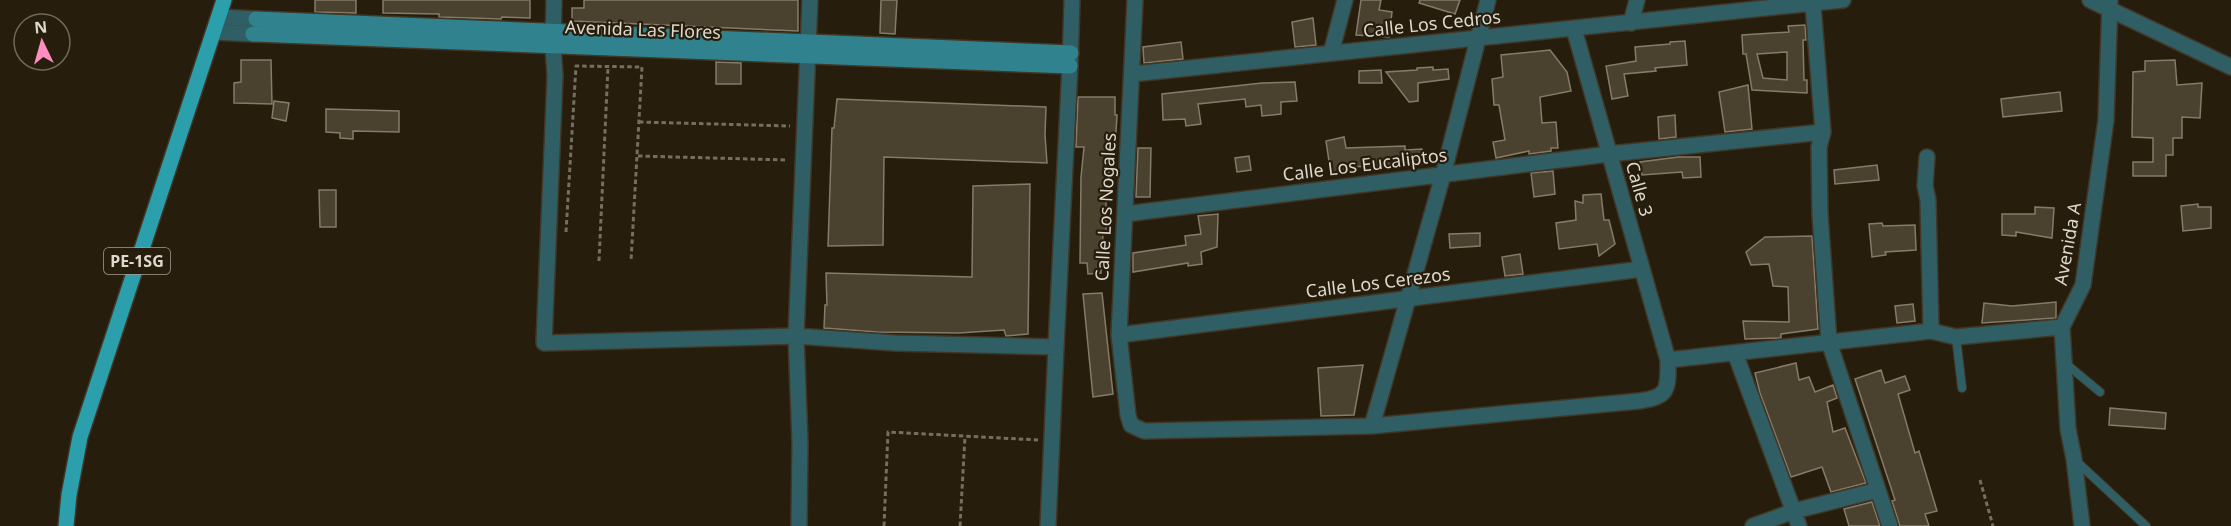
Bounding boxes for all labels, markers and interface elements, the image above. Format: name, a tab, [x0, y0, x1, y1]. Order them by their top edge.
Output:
street label: Calle Los Cedros	[1362, 4, 1502, 42]
north arrow	[12, 12, 72, 72]
street label: Avenida Las Flores	[565, 14, 721, 44]
text: N	[33, 16, 48, 39]
street label: Calle Los Nogales	[1089, 132, 1121, 282]
street label: Calle Los Eucaliptos	[1281, 142, 1448, 186]
street label: Calle 3	[1621, 159, 1659, 219]
street label: Avenida A	[2048, 200, 2086, 287]
road number: PE-1SG	[104, 248, 170, 274]
street label: Calle Los Cerezos	[1304, 261, 1452, 303]

